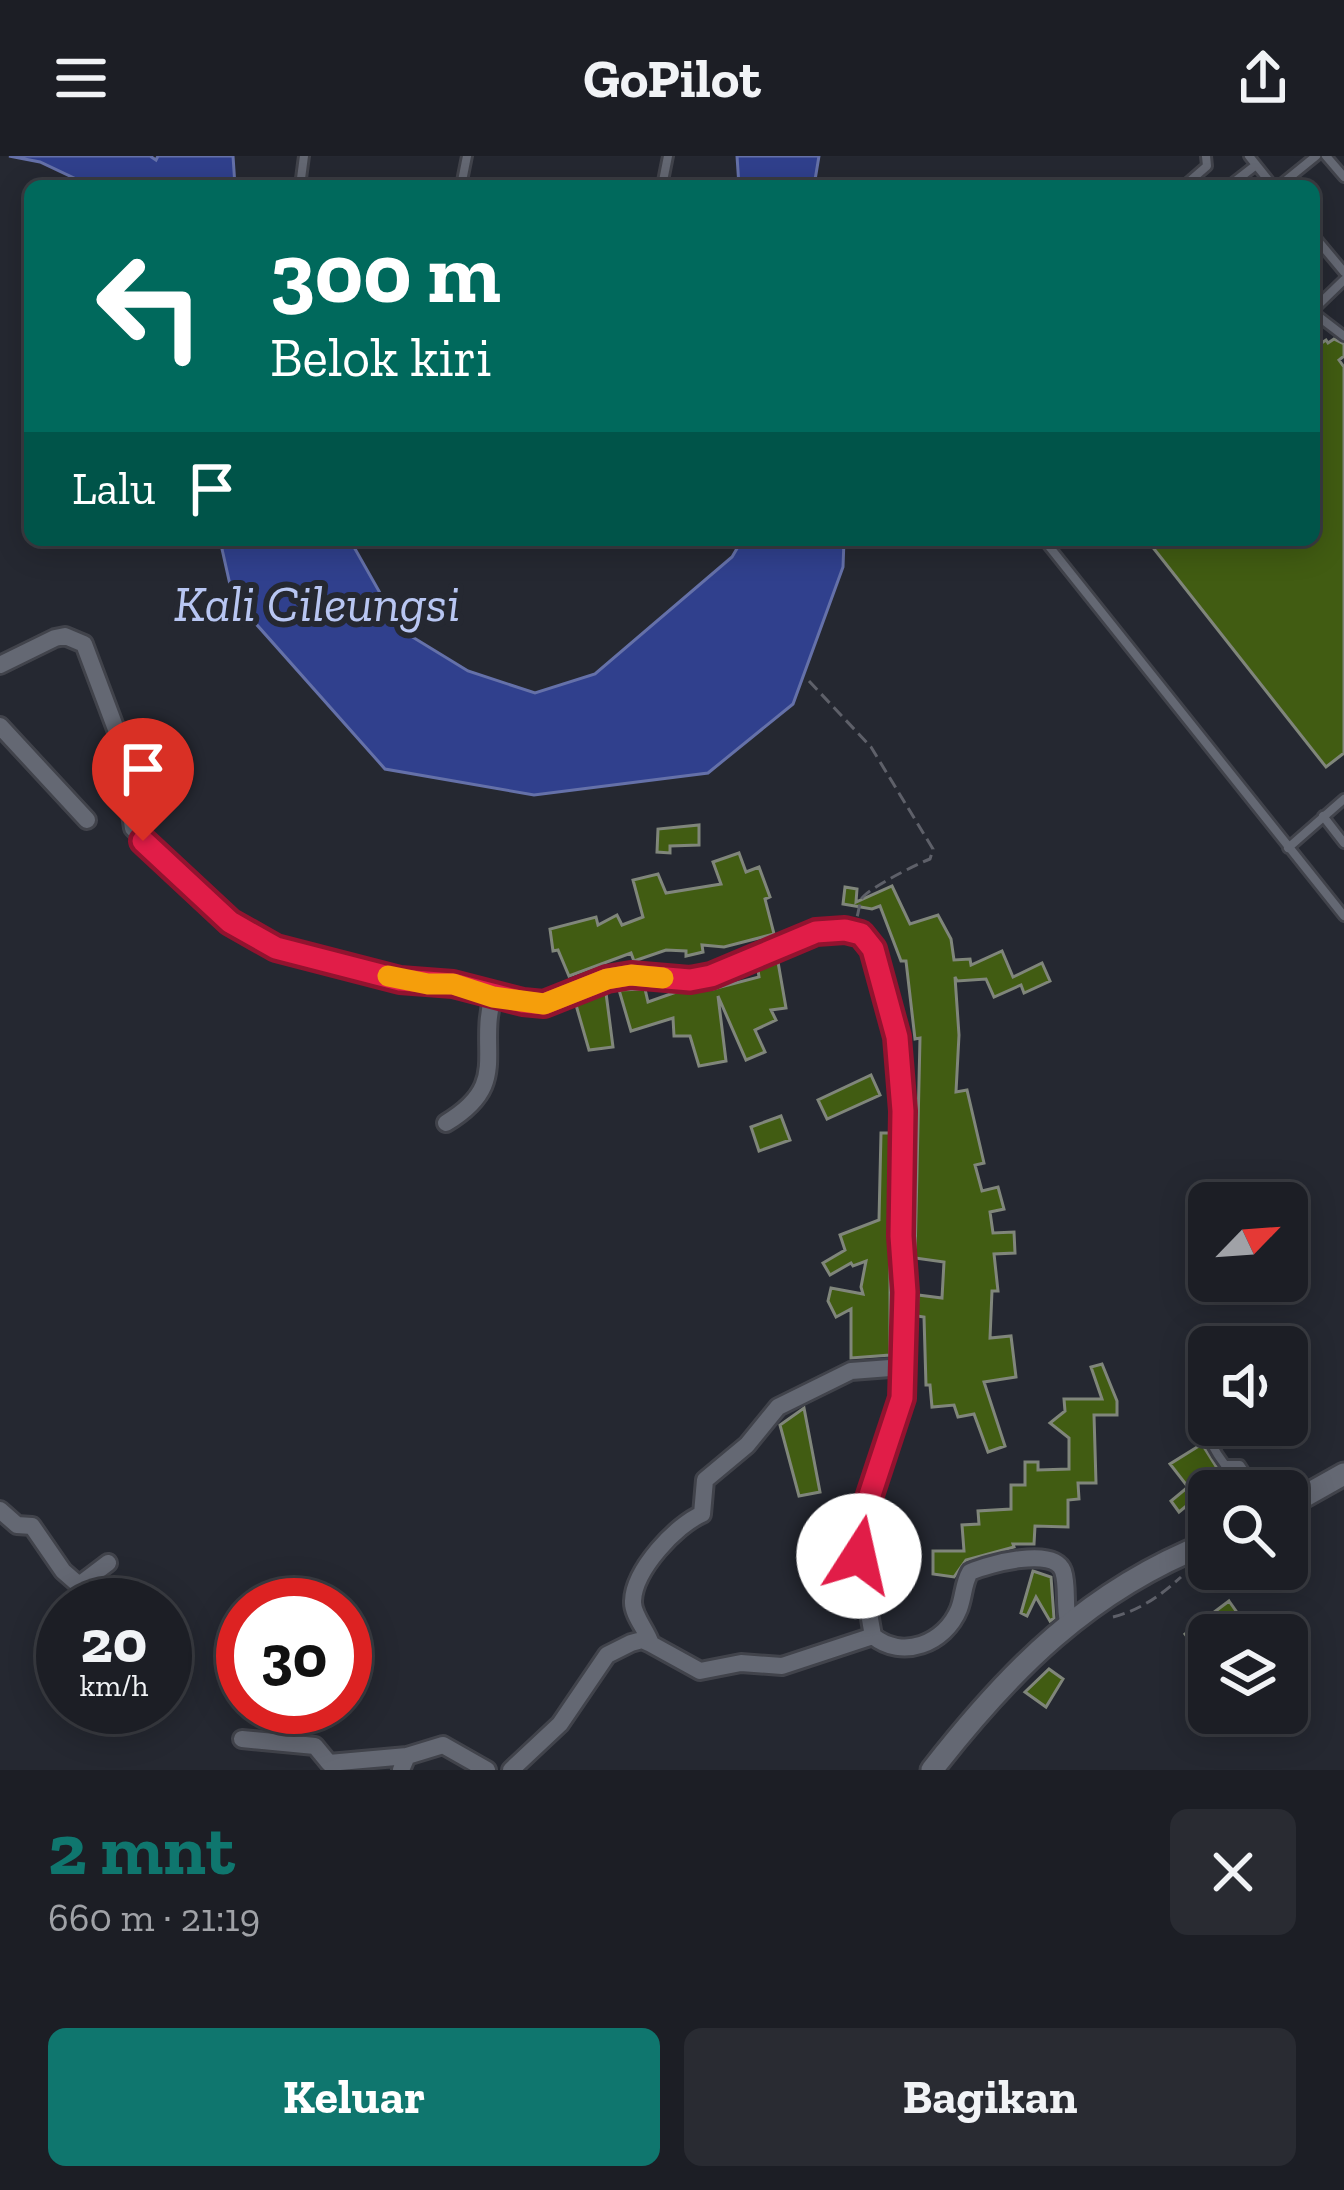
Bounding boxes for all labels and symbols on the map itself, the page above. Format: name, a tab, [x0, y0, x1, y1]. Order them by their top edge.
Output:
water label: Kali Cileungsi	[174, 573, 460, 634]
pin	[92, 718, 194, 841]
north arrow	[1188, 1182, 1308, 1302]
position arrow	[796, 1493, 922, 1619]
speed limit sign: 30	[216, 1578, 372, 1734]

